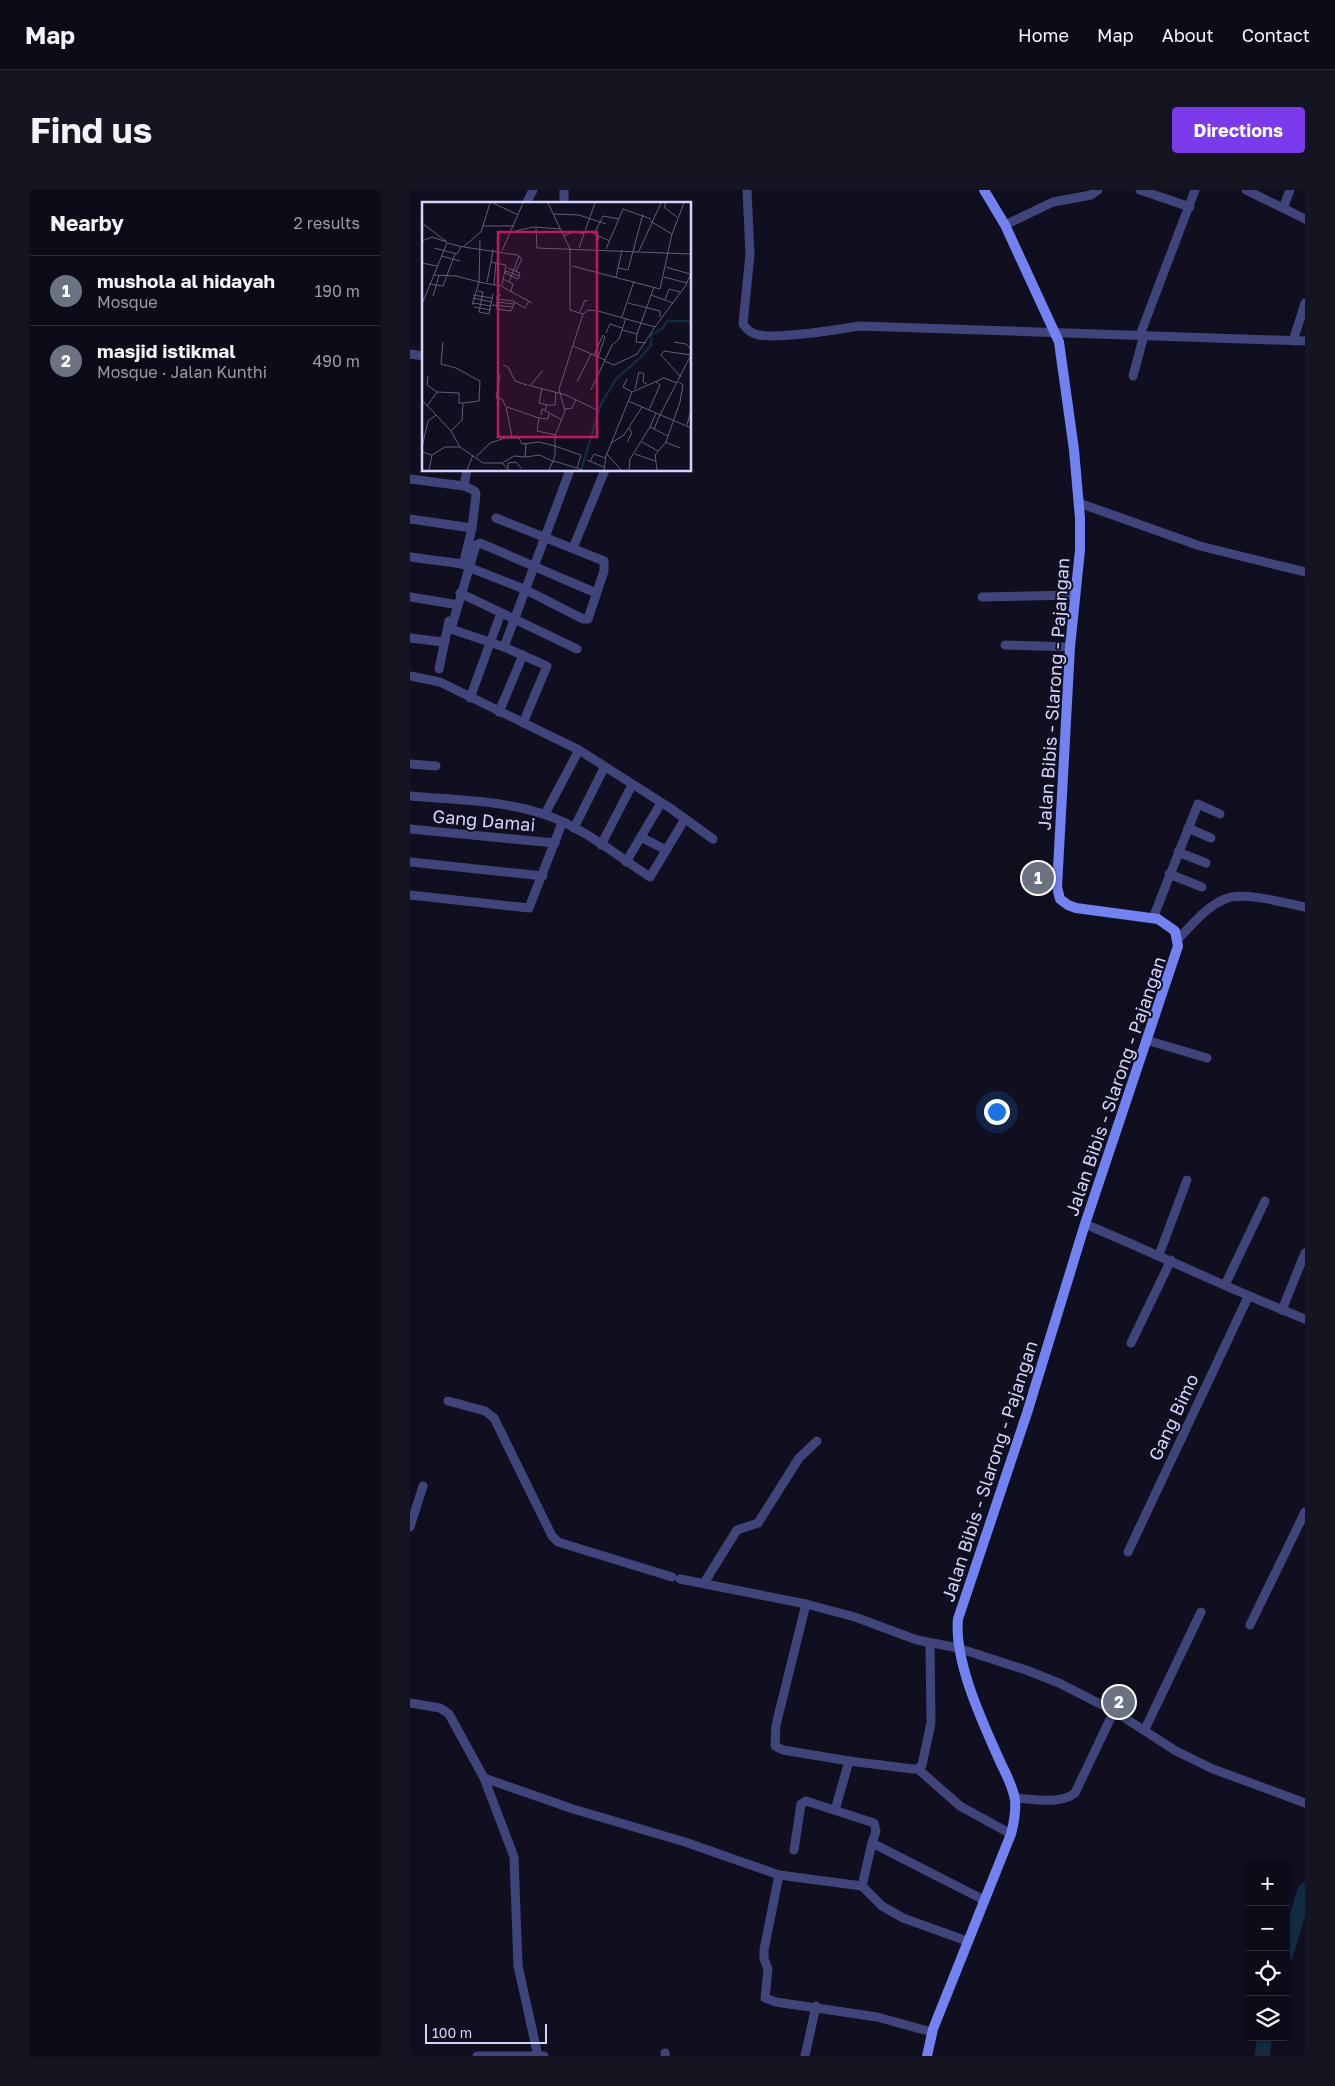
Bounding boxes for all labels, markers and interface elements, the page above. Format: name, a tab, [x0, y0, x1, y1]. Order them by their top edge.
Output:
text: Map	[25, 20, 75, 49]
text: Home	[1018, 24, 1069, 46]
text: Map	[1097, 24, 1134, 46]
text: About	[1162, 24, 1214, 46]
text: Contact	[1242, 24, 1310, 46]
button: Directions	[1172, 107, 1305, 153]
text: Find us	[30, 109, 152, 151]
inset map	[422, 202, 691, 471]
text: Nearby	[50, 210, 124, 236]
text: 2 results	[294, 213, 360, 233]
text: mushola al hidayah	[97, 269, 275, 292]
text: 1	[62, 281, 70, 301]
text: 190 m	[314, 281, 360, 301]
text: Mosque	[97, 292, 158, 312]
text: masjid istikmal	[97, 339, 236, 362]
text: 2	[61, 351, 71, 371]
text: 490 m	[312, 351, 360, 371]
text: Mosque · Jalan Kunthi	[97, 362, 267, 382]
street label: Jalan Bibis - Slarong - Pajangan	[1033, 557, 1073, 831]
street label: Gang Damai	[432, 805, 536, 835]
pin: 1	[1022, 859, 1054, 897]
street label: Jalan Bibis - Slarong - Pajangan	[1060, 953, 1170, 1219]
your location	[984, 1099, 1010, 1125]
street label: Jalan Bibis - Slarong - Pajangan	[936, 1338, 1042, 1604]
street label: Gang Bimo	[1143, 1370, 1203, 1464]
pin: 2	[1103, 1683, 1135, 1721]
map controls	[1245, 1861, 1290, 2041]
button: +	[1245, 1861, 1290, 1906]
button: −	[1245, 1906, 1290, 1951]
button: locate	[1245, 1951, 1290, 1996]
button: layers	[1245, 1996, 1290, 2041]
scale bar	[425, 2021, 548, 2044]
text: 100 m	[432, 2024, 472, 2041]

